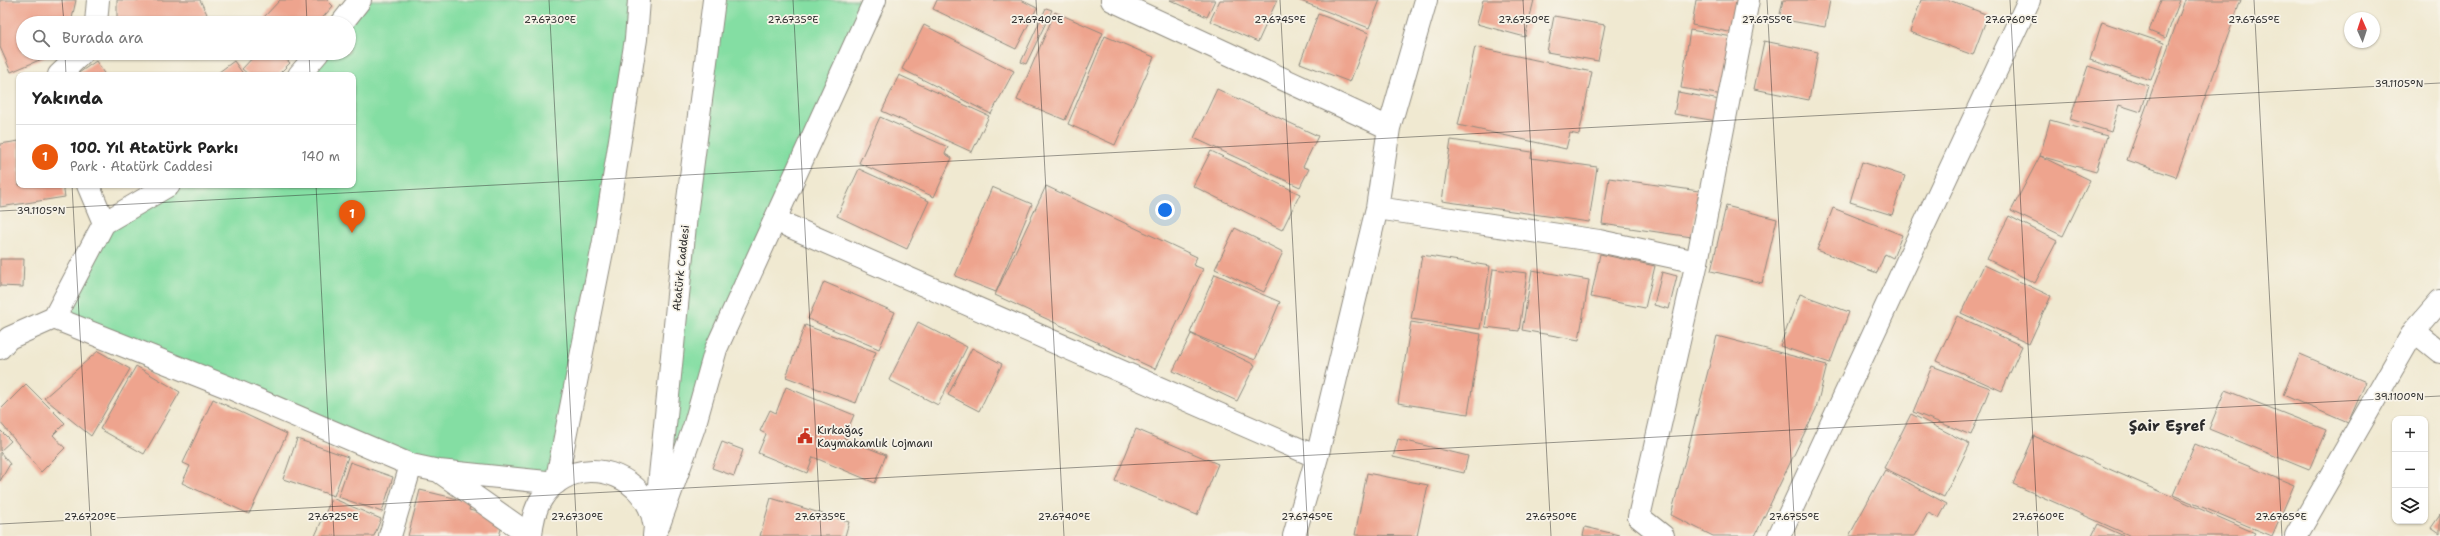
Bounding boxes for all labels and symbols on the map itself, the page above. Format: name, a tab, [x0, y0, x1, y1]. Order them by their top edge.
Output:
north arrow	[2344, 12, 2380, 48]
text: 27.6730°E	[524, 13, 576, 26]
text: 27.6735°E	[767, 13, 819, 26]
text: 27.6740°E	[1011, 13, 1063, 26]
text: 27.6745°E	[1254, 13, 1306, 26]
text: 27.6750°E	[1498, 13, 1550, 26]
text: 27.6755°E	[1742, 13, 1792, 26]
text: 27.6760°E	[1985, 13, 2037, 26]
text: 27.6765°E	[2228, 13, 2280, 26]
text: 39.1105°N	[2375, 77, 2423, 90]
pin: 1	[339, 200, 365, 233]
your location	[1155, 200, 1175, 220]
text: 39.1105°N	[17, 204, 65, 217]
street label: Atatürk Caddesi	[669, 224, 693, 312]
text: 39.1100°N	[2374, 390, 2424, 403]
district label: Şair Eşref	[2129, 416, 2205, 436]
place label: Kırkağaç Kaymakamlık Lojmanı	[817, 423, 933, 451]
public building icon: Kırkağaç Kaymakamlık Lojmanı	[796, 427, 814, 445]
text: 27.6720°E	[64, 510, 116, 523]
text: 27.6725°E	[307, 510, 359, 523]
text: 27.6730°E	[551, 510, 603, 523]
text: 27.6735°E	[794, 510, 846, 523]
text: 27.6740°E	[1038, 510, 1090, 523]
text: 27.6745°E	[1281, 510, 1333, 523]
text: 27.6750°E	[1525, 510, 1577, 523]
text: 27.6755°E	[1769, 510, 1819, 523]
text: 27.6760°E	[2012, 510, 2064, 523]
text: 27.6765°E	[2255, 510, 2307, 523]

